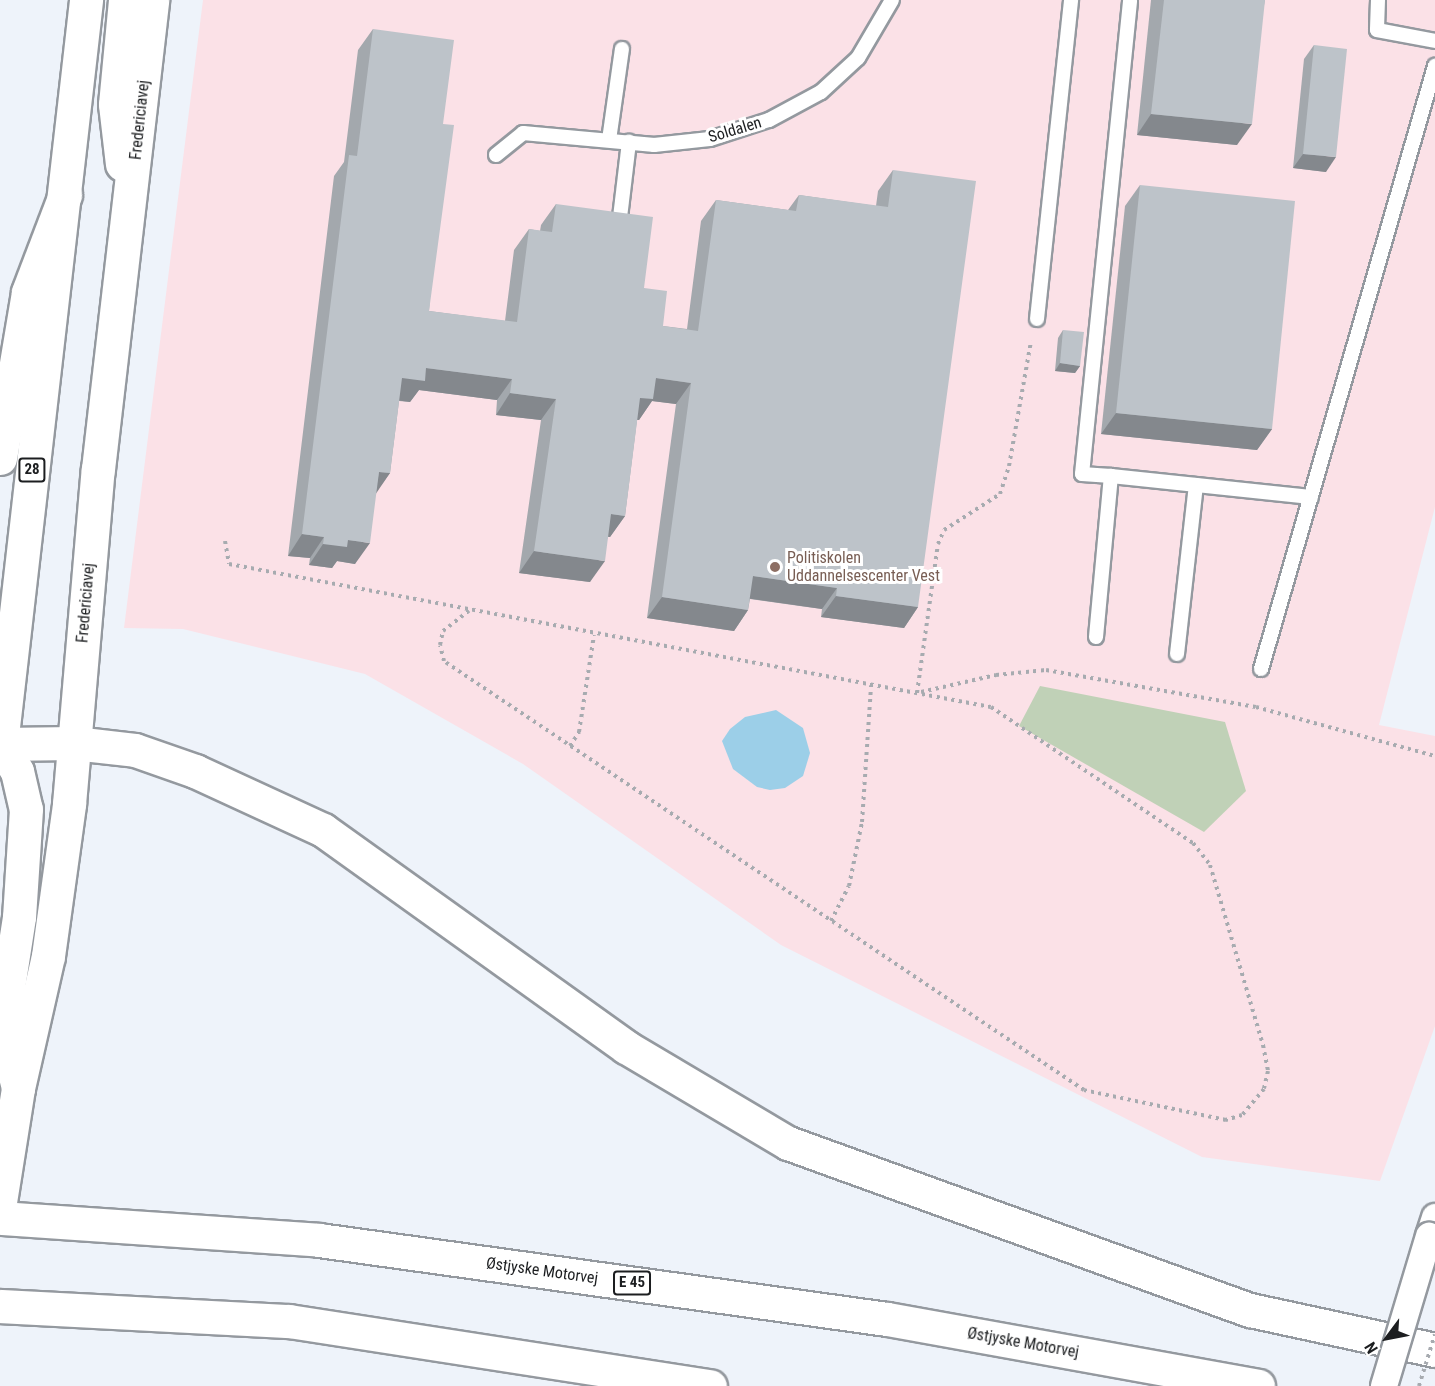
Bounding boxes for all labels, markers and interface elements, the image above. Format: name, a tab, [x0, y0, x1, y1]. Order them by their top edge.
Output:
street label: Fredericiavej	[126, 79, 154, 161]
street label: Soldalen	[706, 113, 764, 147]
road number: 28	[17, 458, 47, 482]
place label: Politiskolen Uddannelsescenter Vest	[787, 548, 940, 586]
marker: Politiskolen Uddannelsescenter Vest	[768, 560, 782, 574]
street label: Fredericiavej	[73, 562, 99, 644]
street label: Østjyske Motorvej	[485, 1254, 599, 1288]
road number: E 45	[612, 1271, 652, 1295]
north arrow	[1357, 1308, 1417, 1368]
street label: Østjyske Motorvej	[966, 1324, 1080, 1362]
text: N	[1361, 1339, 1382, 1357]

